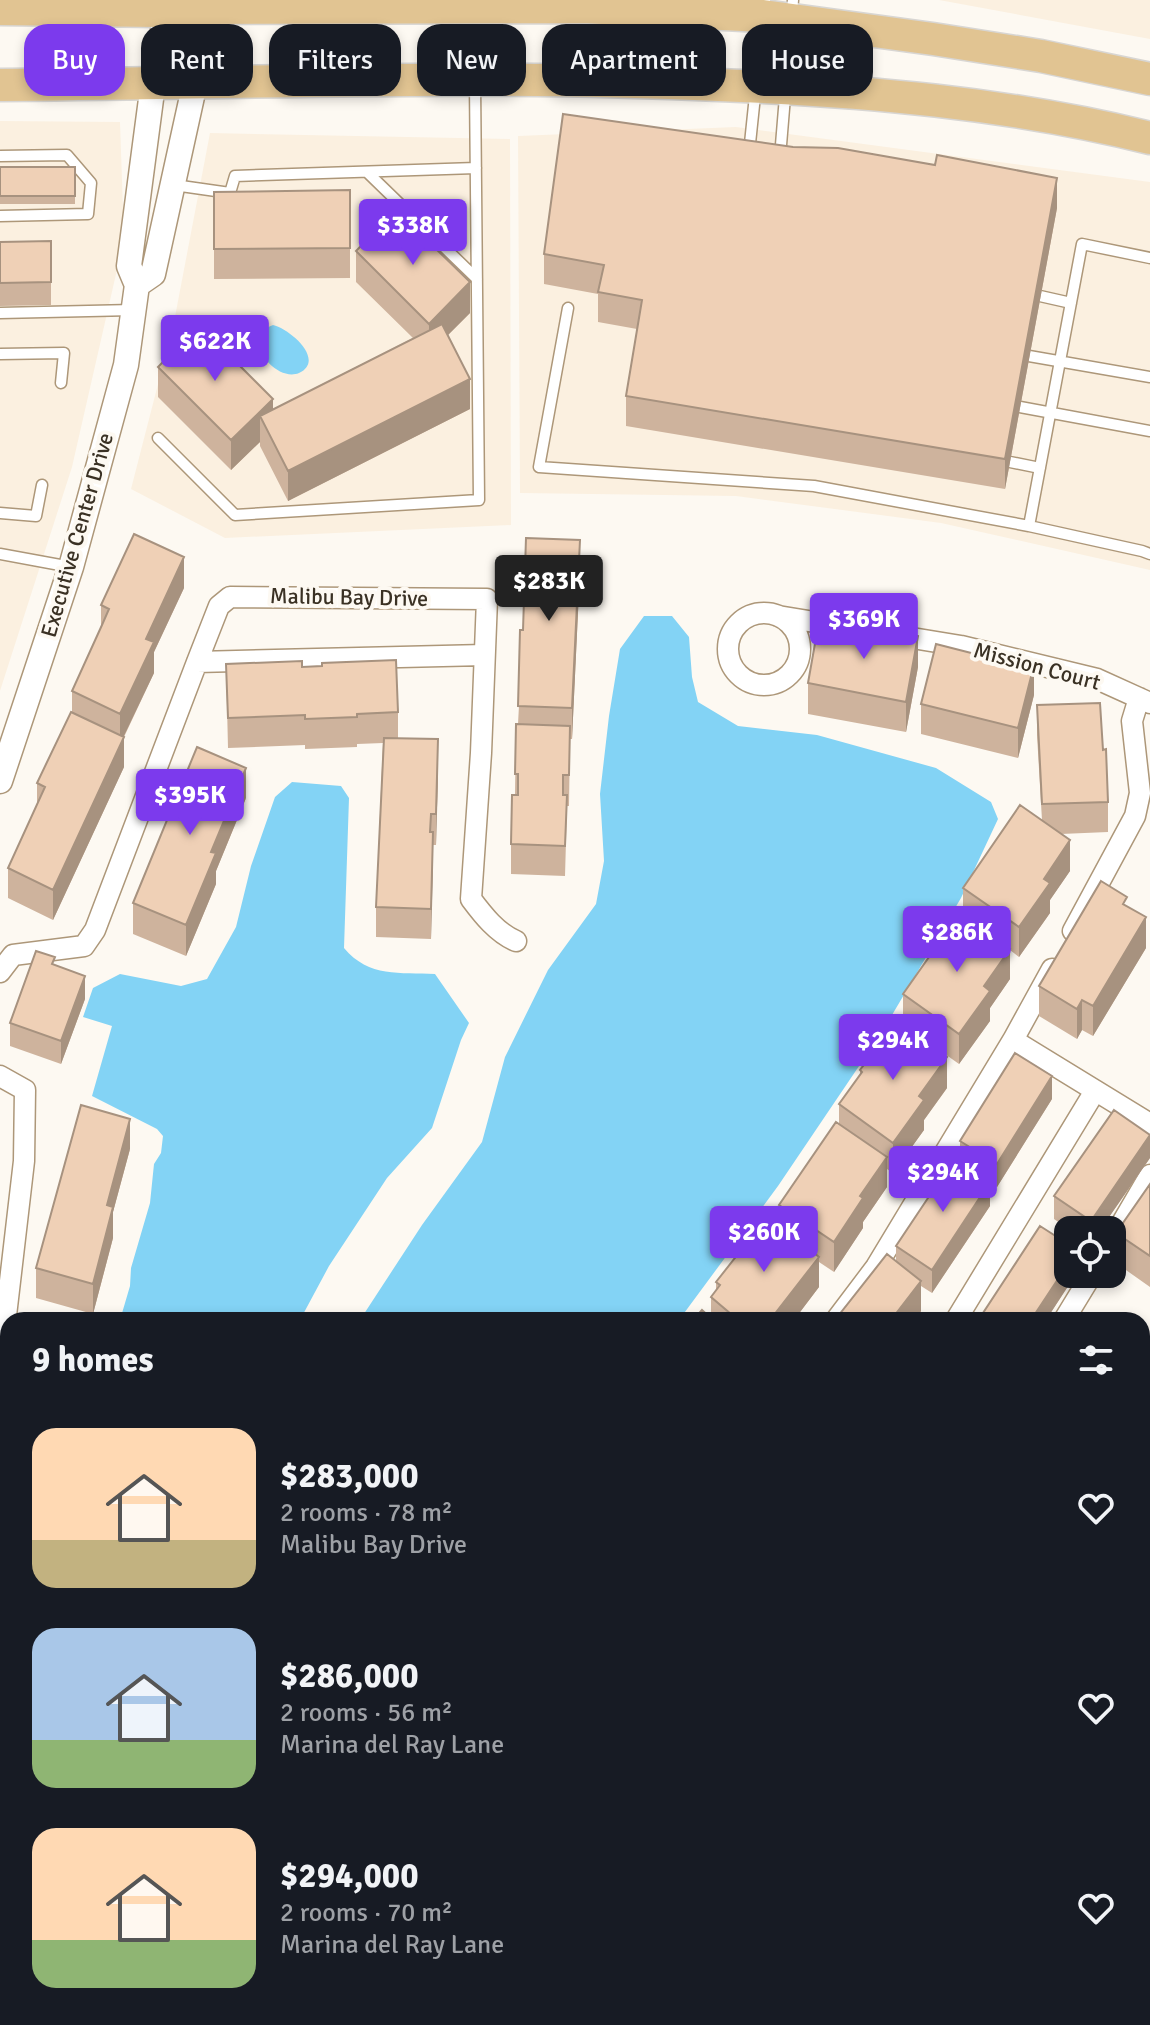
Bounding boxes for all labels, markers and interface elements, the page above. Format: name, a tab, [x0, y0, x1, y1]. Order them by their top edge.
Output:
chip: Buy	[24, 24, 125, 96]
chip: Rent	[141, 24, 253, 96]
chip: Filters	[269, 24, 401, 96]
chip: New	[417, 24, 526, 96]
chip: Apartment	[542, 24, 726, 96]
chip: House	[742, 24, 873, 96]
pin: $338K	[357, 199, 469, 267]
text: $338K	[377, 209, 449, 241]
pin: $622K	[159, 315, 271, 383]
text: $622K	[179, 325, 251, 357]
street label: Executive Center Drive	[35, 430, 119, 640]
pin: $283K	[493, 555, 605, 623]
text: $283K	[513, 565, 585, 597]
street label: Malibu Bay Drive	[270, 582, 428, 612]
pin: $369K	[808, 593, 920, 661]
text: $369K	[828, 603, 900, 635]
street label: Mission Court	[971, 636, 1104, 696]
pin: $395K	[134, 769, 246, 837]
text: $395K	[154, 779, 226, 811]
pin: $286K	[901, 906, 1013, 974]
text: $286K	[921, 916, 993, 948]
pin: $294K	[837, 1014, 949, 1082]
text: $294K	[857, 1024, 929, 1056]
pin: $294K	[887, 1146, 999, 1214]
text: $294K	[907, 1156, 979, 1188]
pin: $260K	[708, 1206, 820, 1274]
text: $260K	[728, 1216, 800, 1248]
map controls	[1054, 1216, 1126, 1288]
button: locate	[1054, 1216, 1126, 1288]
icon: filters	[1074, 1338, 1118, 1382]
text: 9 homes	[32, 1339, 153, 1381]
text: $283,000	[280, 1455, 419, 1497]
icon: home	[96, 1460, 192, 1556]
icon: heart	[1074, 1486, 1118, 1530]
text: 2 rooms · 78 m²	[280, 1497, 453, 1529]
text: Malibu Bay Drive	[280, 1529, 467, 1561]
text: $286,000	[280, 1655, 419, 1697]
icon: home	[96, 1660, 192, 1756]
icon: heart	[1074, 1686, 1118, 1730]
text: 2 rooms · 56 m²	[280, 1697, 453, 1729]
text: Marina del Ray Lane	[280, 1729, 504, 1761]
text: $294,000	[280, 1855, 419, 1897]
icon: home	[96, 1860, 192, 1956]
icon: heart	[1074, 1886, 1118, 1930]
text: 2 rooms · 70 m²	[280, 1897, 453, 1929]
text: Marina del Ray Lane	[280, 1929, 504, 1961]

